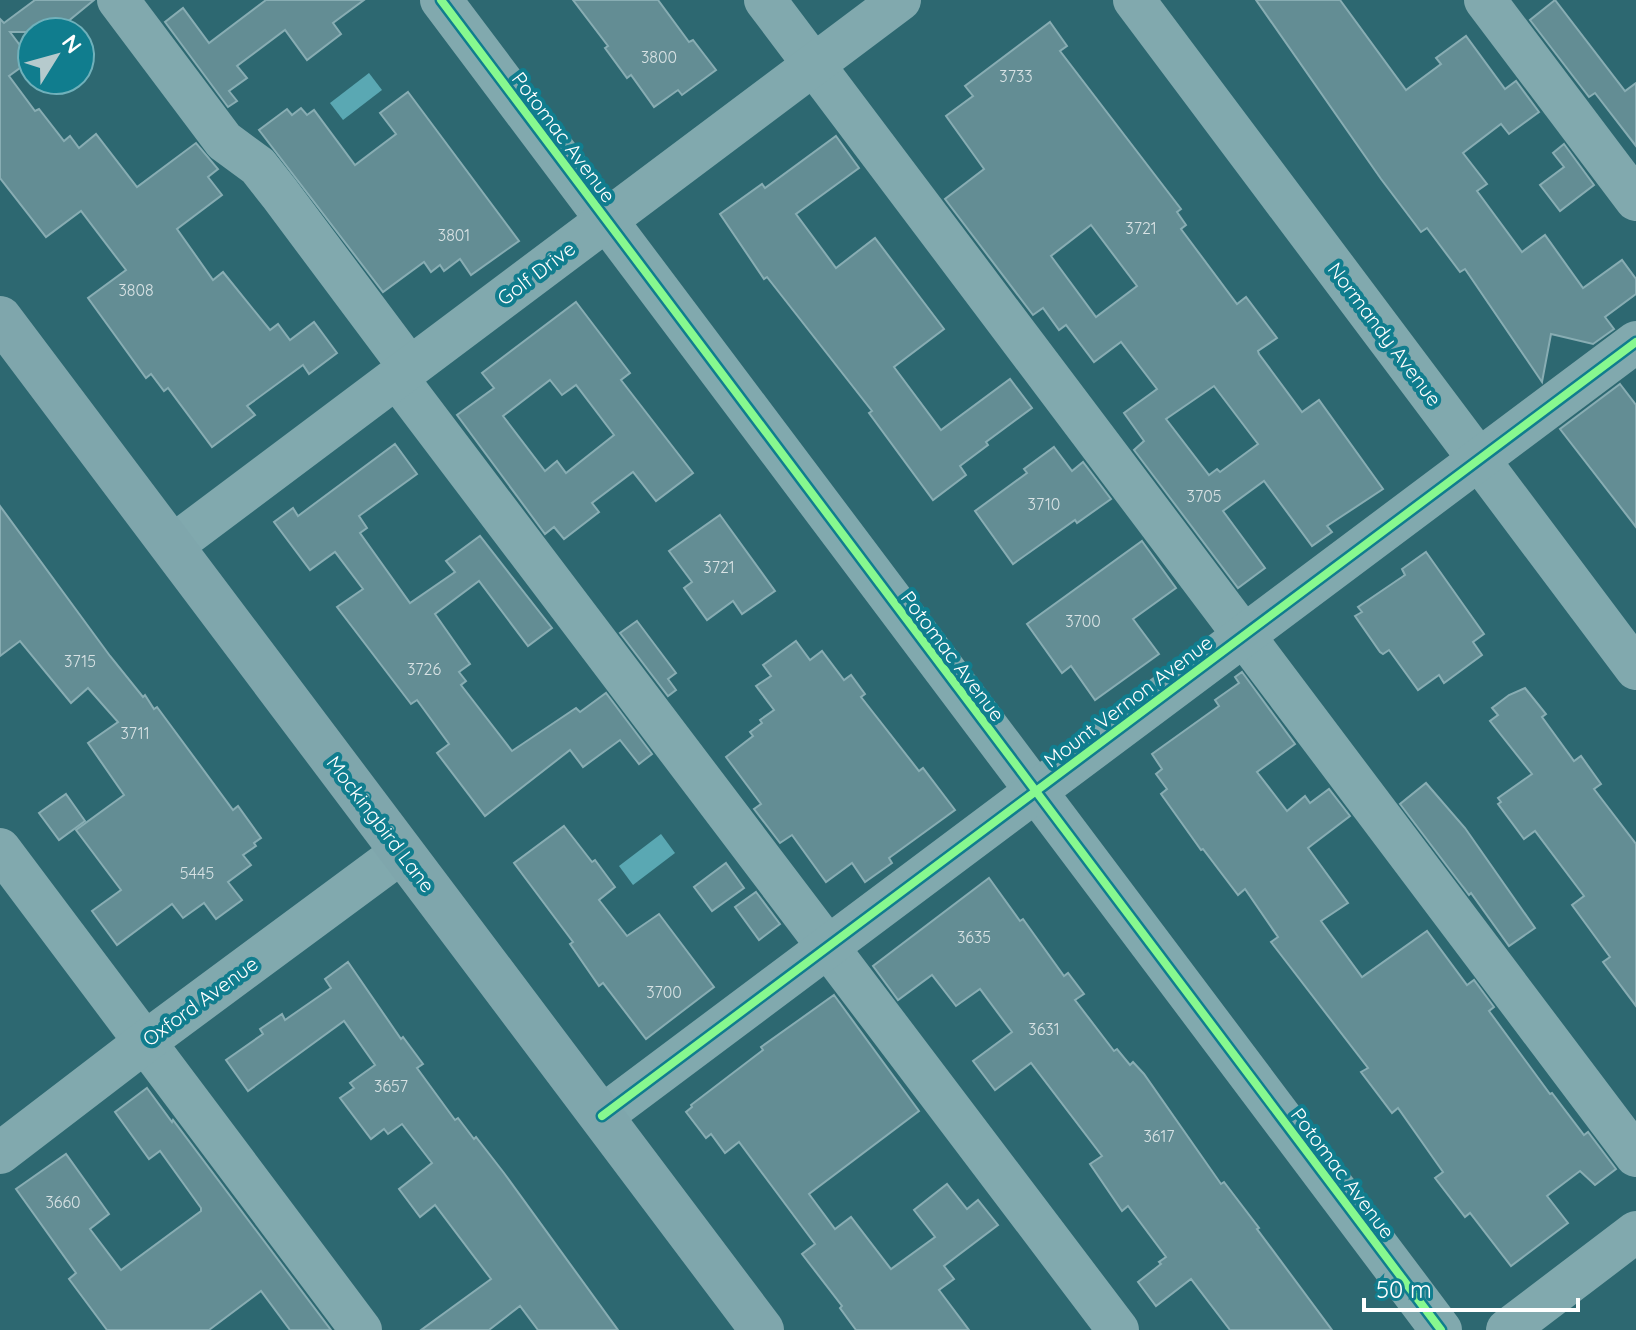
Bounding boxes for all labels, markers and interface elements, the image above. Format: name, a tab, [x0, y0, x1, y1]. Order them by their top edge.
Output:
north arrow	[16, 16, 96, 96]
text: N	[56, 29, 88, 59]
house number: 3800	[641, 47, 677, 67]
house number: 3733	[999, 66, 1033, 86]
street label: Potomac Avenue	[507, 67, 621, 207]
house number: 3721	[1125, 218, 1157, 238]
house number: 3801	[438, 225, 470, 245]
street label: Golf Drive	[492, 236, 580, 310]
street label: Normandy Avenue	[1323, 257, 1447, 411]
house number: 3808	[118, 280, 154, 300]
house number: 3705	[1187, 486, 1221, 506]
house number: 3710	[1028, 494, 1060, 514]
house number: 3721	[703, 557, 735, 577]
street label: Potomac Avenue	[896, 586, 1010, 726]
house number: 3700	[1065, 611, 1101, 631]
street label: Mount Vernon Avenue	[1039, 629, 1217, 773]
house number: 3715	[64, 651, 96, 671]
house number: 3726	[407, 659, 441, 679]
house number: 3711	[120, 723, 150, 743]
street label: Mockingbird Lane	[321, 751, 441, 897]
house number: 5445	[180, 863, 214, 883]
house number: 3635	[957, 927, 991, 947]
street label: Oxford Avenue	[137, 951, 263, 1051]
house number: 3700	[646, 982, 682, 1002]
house number: 3631	[1028, 1019, 1060, 1039]
house number: 3657	[374, 1076, 408, 1096]
street label: Potomac Avenue	[1286, 1103, 1400, 1243]
house number: 3617	[1143, 1126, 1175, 1146]
house number: 3660	[45, 1192, 81, 1212]
scale bar	[1364, 1262, 1578, 1312]
text: 50 m	[1376, 1274, 1432, 1304]

